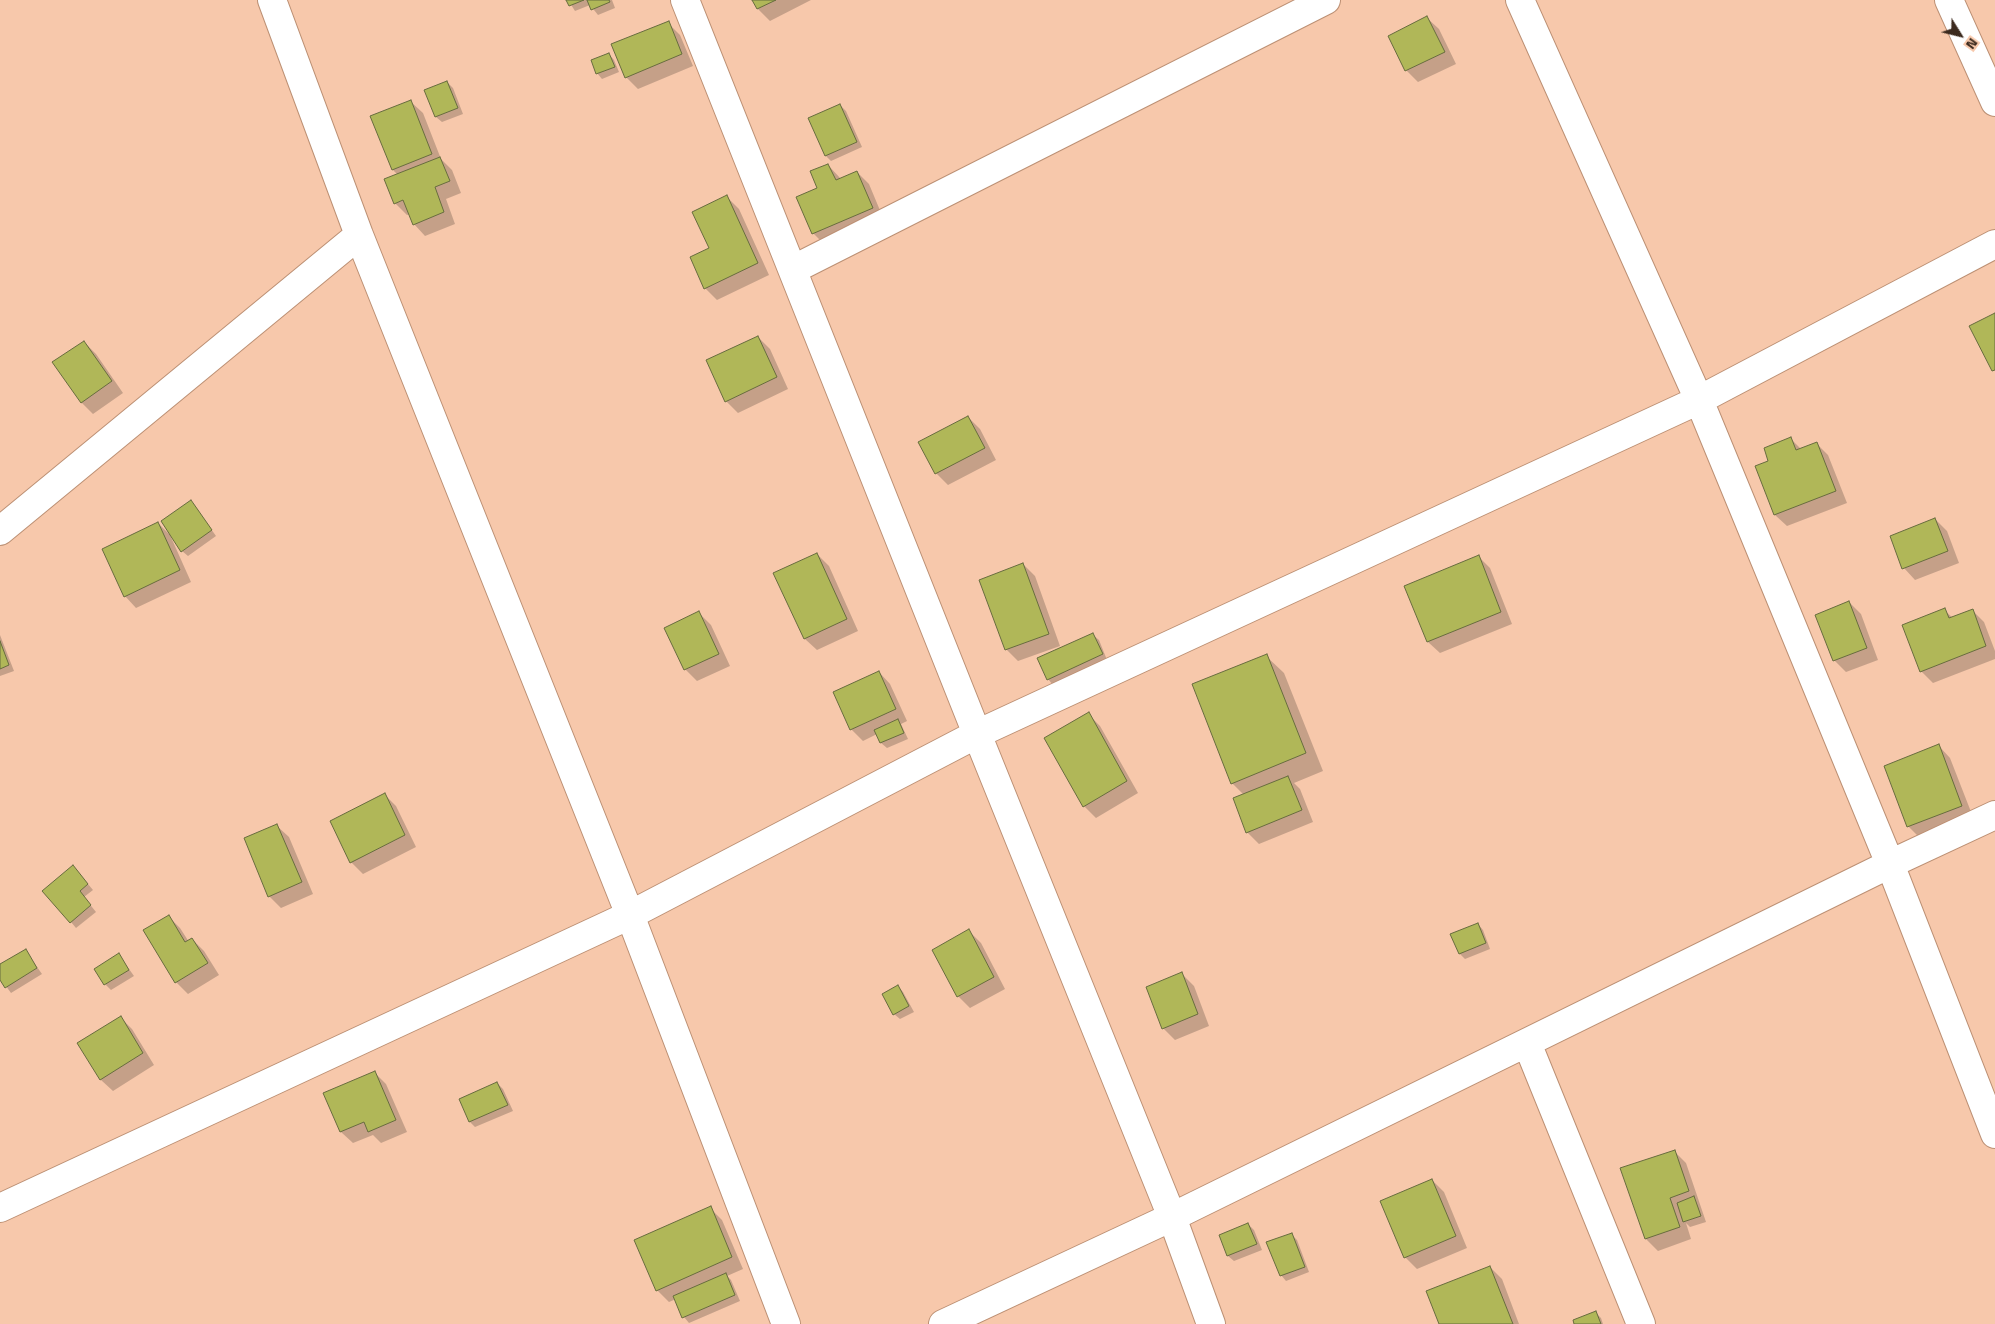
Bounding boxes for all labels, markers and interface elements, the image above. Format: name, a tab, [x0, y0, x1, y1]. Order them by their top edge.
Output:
north arrow	[1935, 10, 1985, 60]
text: N	[1961, 34, 1984, 54]

